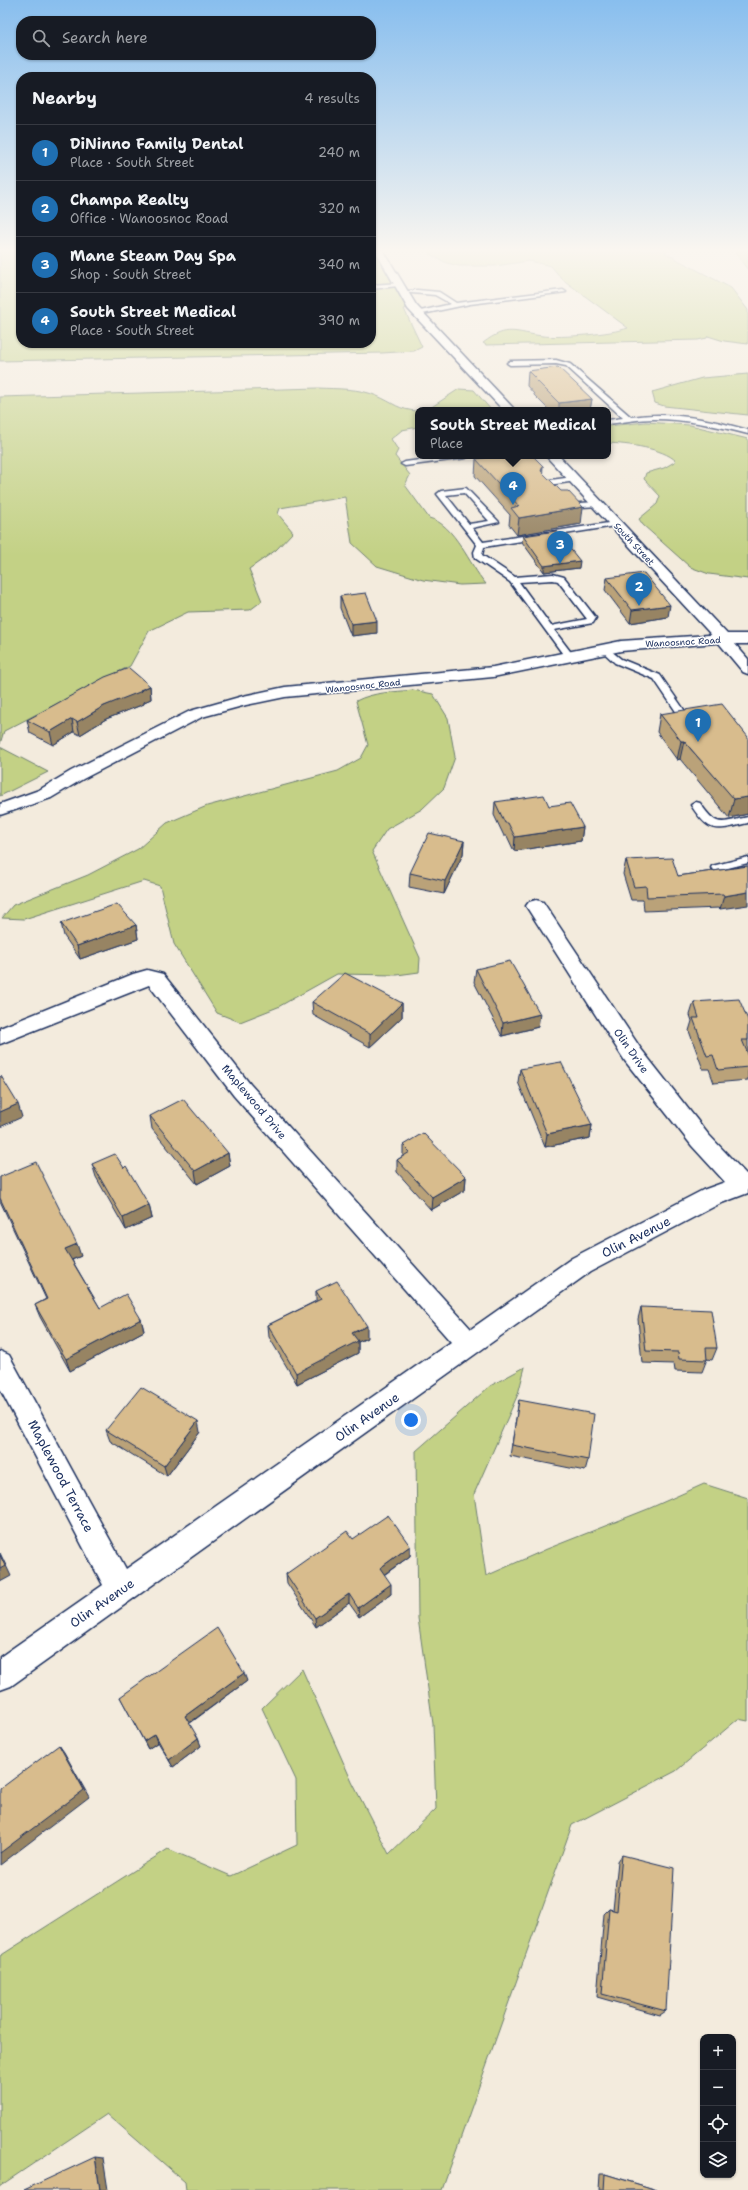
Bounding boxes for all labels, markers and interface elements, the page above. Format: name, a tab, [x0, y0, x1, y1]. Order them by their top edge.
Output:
search box	[16, 16, 376, 60]
icon: search	[30, 27, 52, 49]
text: Search here	[62, 28, 148, 48]
text: Nearby	[32, 87, 97, 109]
text: 4 results	[304, 90, 360, 107]
text: DiNinno Family Dental	[70, 134, 243, 154]
text: 1	[42, 144, 48, 161]
text: 240 m	[318, 144, 360, 161]
text: Place · South Street	[70, 154, 194, 171]
text: Champa Realty	[70, 190, 189, 210]
text: 2	[40, 200, 50, 217]
text: 320 m	[318, 200, 360, 217]
text: Office · Wanoosnoc Road	[70, 210, 228, 227]
text: Mane Steam Day Spa	[70, 246, 236, 266]
text: 3	[40, 256, 50, 273]
text: 340 m	[318, 256, 360, 273]
text: Shop · South Street	[70, 266, 191, 283]
text: South Street Medical	[70, 302, 236, 322]
text: 4	[40, 312, 50, 329]
text: 390 m	[318, 312, 360, 329]
text: Place · South Street	[70, 322, 194, 339]
popup	[415, 407, 611, 459]
text: South Street Medical	[430, 415, 596, 435]
text: Place	[430, 435, 463, 452]
pin: 4	[500, 472, 526, 505]
street label: South Street	[611, 520, 657, 568]
pin: 3	[547, 531, 573, 564]
pin: 2	[626, 573, 652, 606]
street label: Wanoosnoc Road	[645, 634, 721, 650]
street label: Wanoosnoc Road	[325, 676, 401, 696]
pin: 1	[685, 709, 711, 742]
street label: Olin Drive	[610, 1026, 652, 1076]
street label: Maplewood Drive	[218, 1061, 290, 1143]
street label: Olin Avenue	[599, 1212, 673, 1262]
street label: Olin Avenue	[331, 1389, 403, 1445]
your location	[401, 1410, 421, 1430]
street label: Maplewood Terrace	[24, 1417, 98, 1535]
street label: Olin Avenue	[66, 1575, 138, 1631]
map controls	[700, 2034, 736, 2178]
button: +	[700, 2034, 736, 2070]
button: −	[700, 2070, 736, 2106]
button: locate	[700, 2106, 736, 2142]
button: layers	[700, 2142, 736, 2178]

